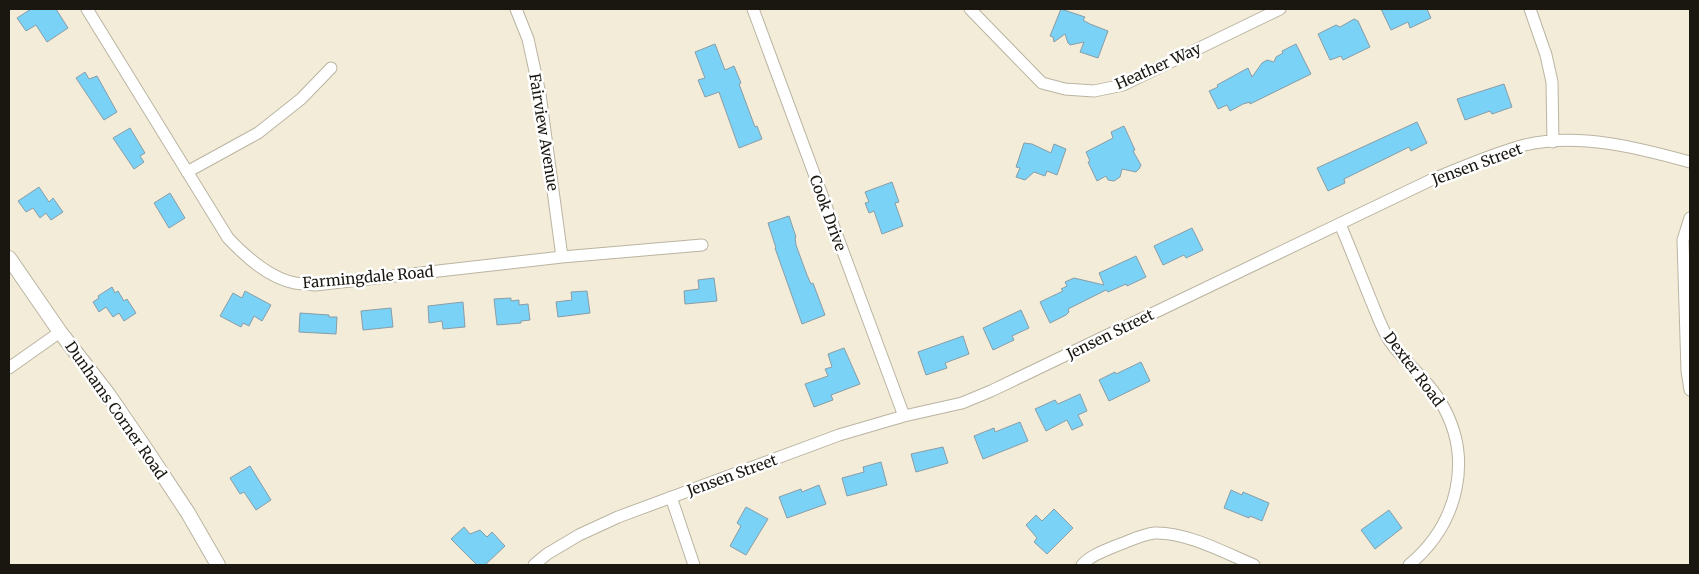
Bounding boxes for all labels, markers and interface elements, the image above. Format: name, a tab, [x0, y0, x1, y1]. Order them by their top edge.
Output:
street label: Heather Way	[1112, 38, 1204, 93]
street label: Fairview Avenue	[525, 72, 563, 192]
street label: Jensen Street	[1428, 139, 1525, 189]
street label: Cook Drive	[806, 172, 851, 254]
street label: Farmingdale Road	[302, 262, 434, 292]
street label: Jensen Street	[1062, 305, 1157, 364]
street label: Dexter Road	[1380, 328, 1448, 410]
street label: Dunhams Corner Road	[61, 337, 171, 483]
street label: Jensen Street	[683, 450, 780, 500]

